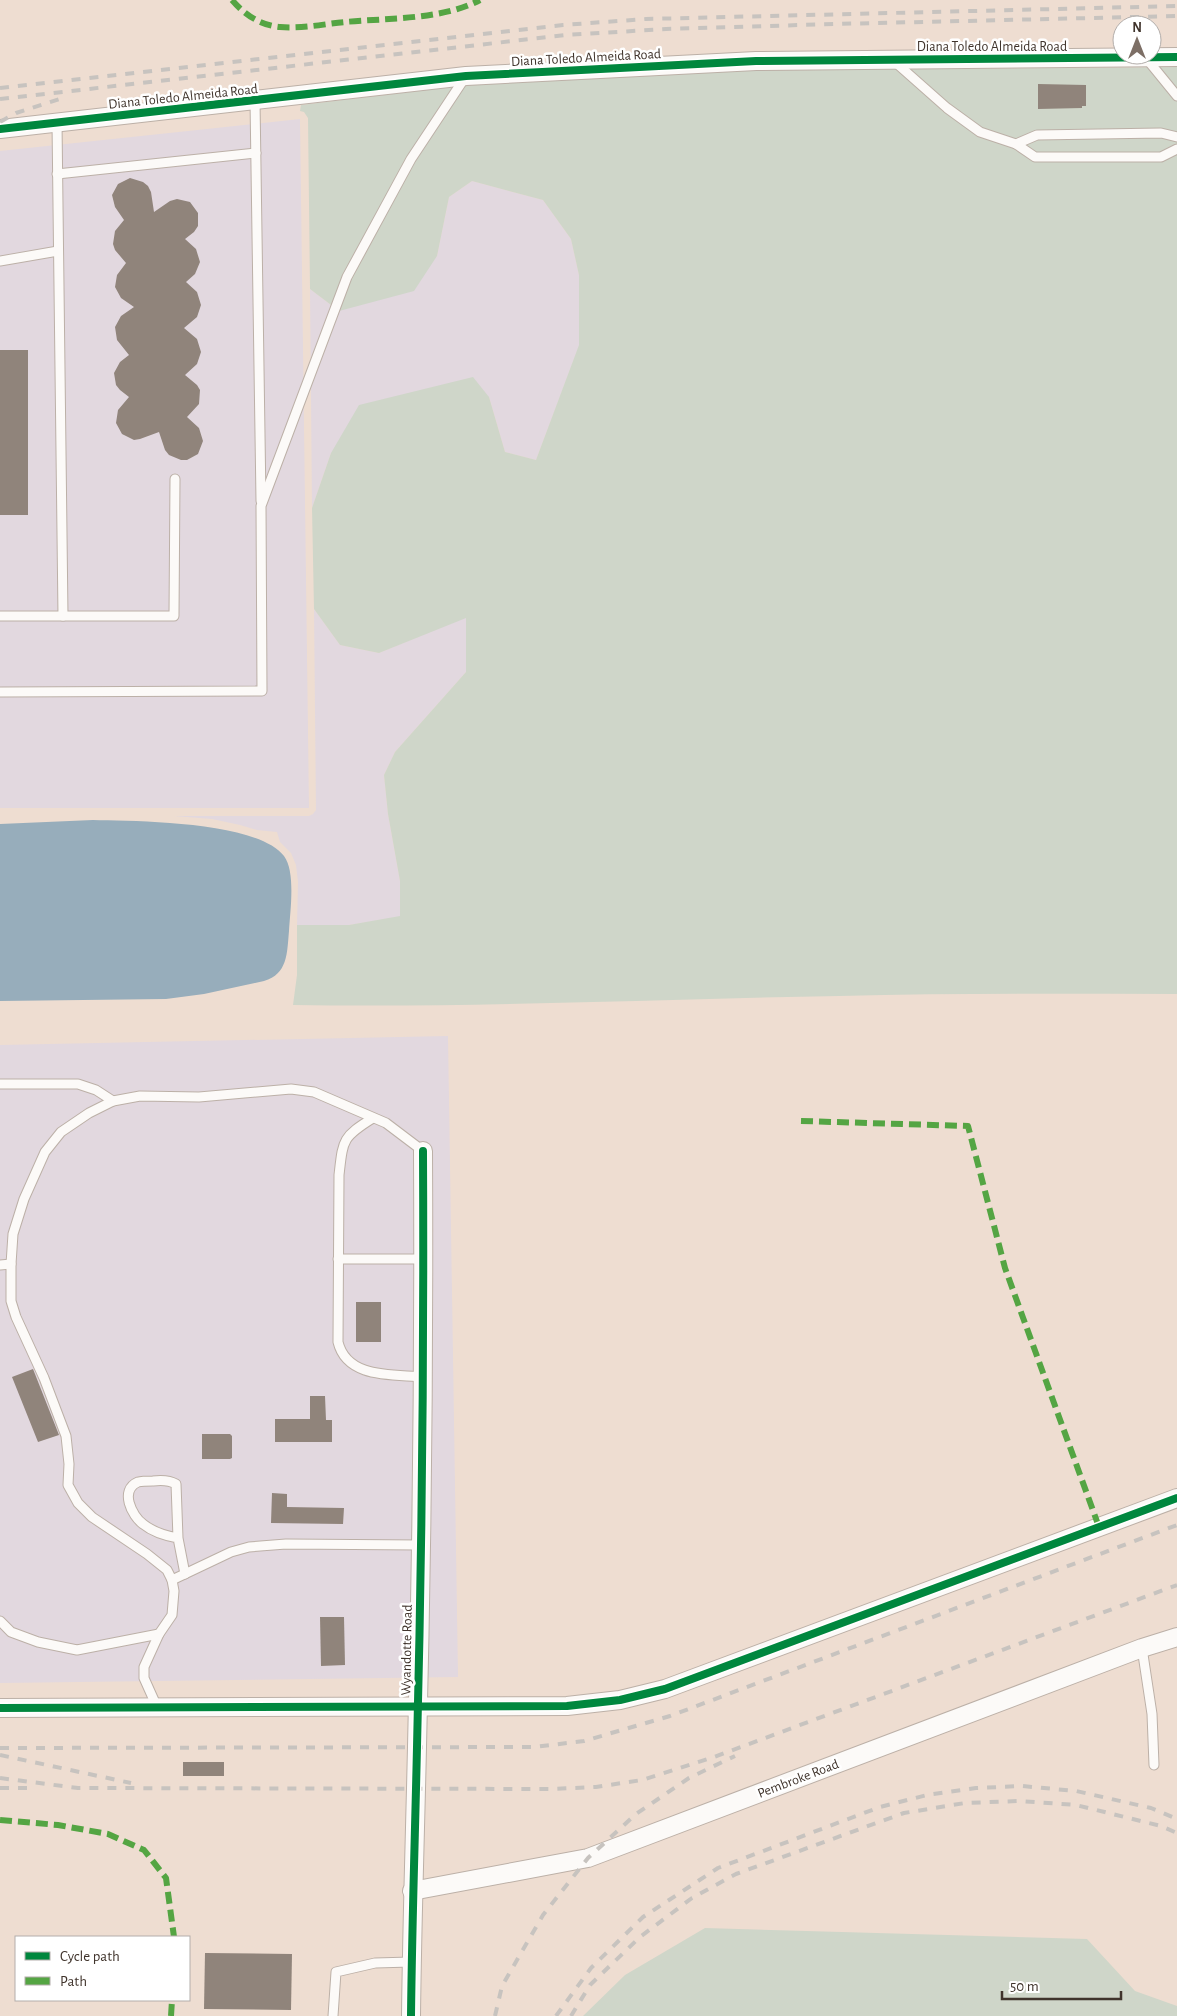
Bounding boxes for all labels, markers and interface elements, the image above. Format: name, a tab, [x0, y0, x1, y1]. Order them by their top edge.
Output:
north arrow	[1112, 15, 1162, 65]
text: N	[1132, 21, 1142, 35]
street label: Diana Toledo Almeida Road	[917, 40, 1067, 54]
street label: Diana Toledo Almeida Road	[511, 47, 662, 69]
street label: Diana Toledo Almeida Road	[108, 82, 259, 112]
street label: Wyandotte Road	[399, 1604, 415, 1696]
street label: Pembroke Road	[756, 1757, 841, 1801]
legend	[15, 1936, 190, 2001]
text: Cycle path	[60, 1949, 120, 1964]
scale bar	[1002, 1968, 1121, 2000]
text: Path	[60, 1974, 87, 1989]
text: 50 m	[1010, 1979, 1039, 1994]

